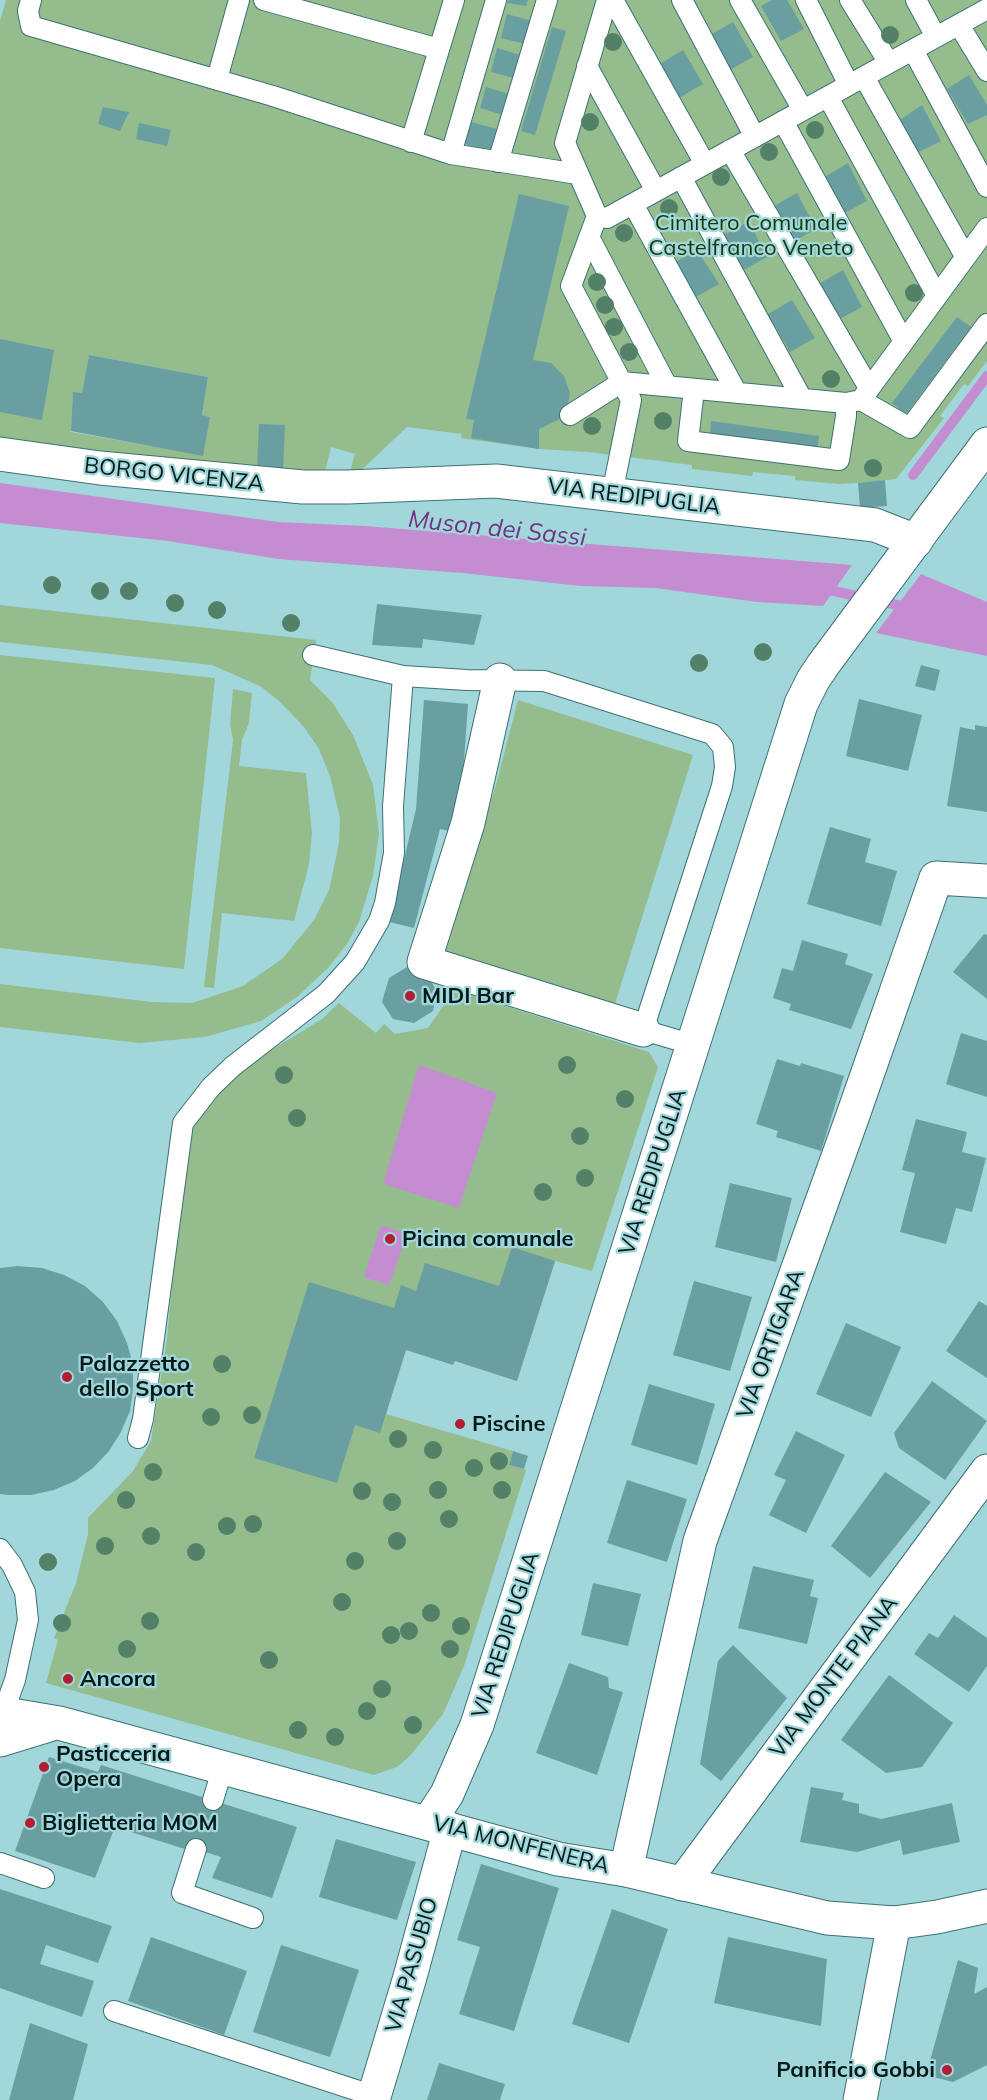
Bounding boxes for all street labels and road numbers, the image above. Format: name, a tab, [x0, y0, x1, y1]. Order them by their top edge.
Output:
street label: BORGO VICENZA	[83, 452, 265, 498]
street label: VIA REDIPUGLIA	[546, 473, 722, 521]
street label: VIA REDIPUGLIA	[614, 1085, 692, 1259]
street label: VIA ORTIGARA	[732, 1266, 810, 1422]
street label: VIA REDIPUGLIA	[467, 1548, 545, 1722]
street label: VIA MONTE PIANA	[764, 1591, 904, 1763]
street label: VIA MONFENERA	[430, 1810, 612, 1880]
street label: VIA PASUBIO	[380, 1894, 444, 2036]

